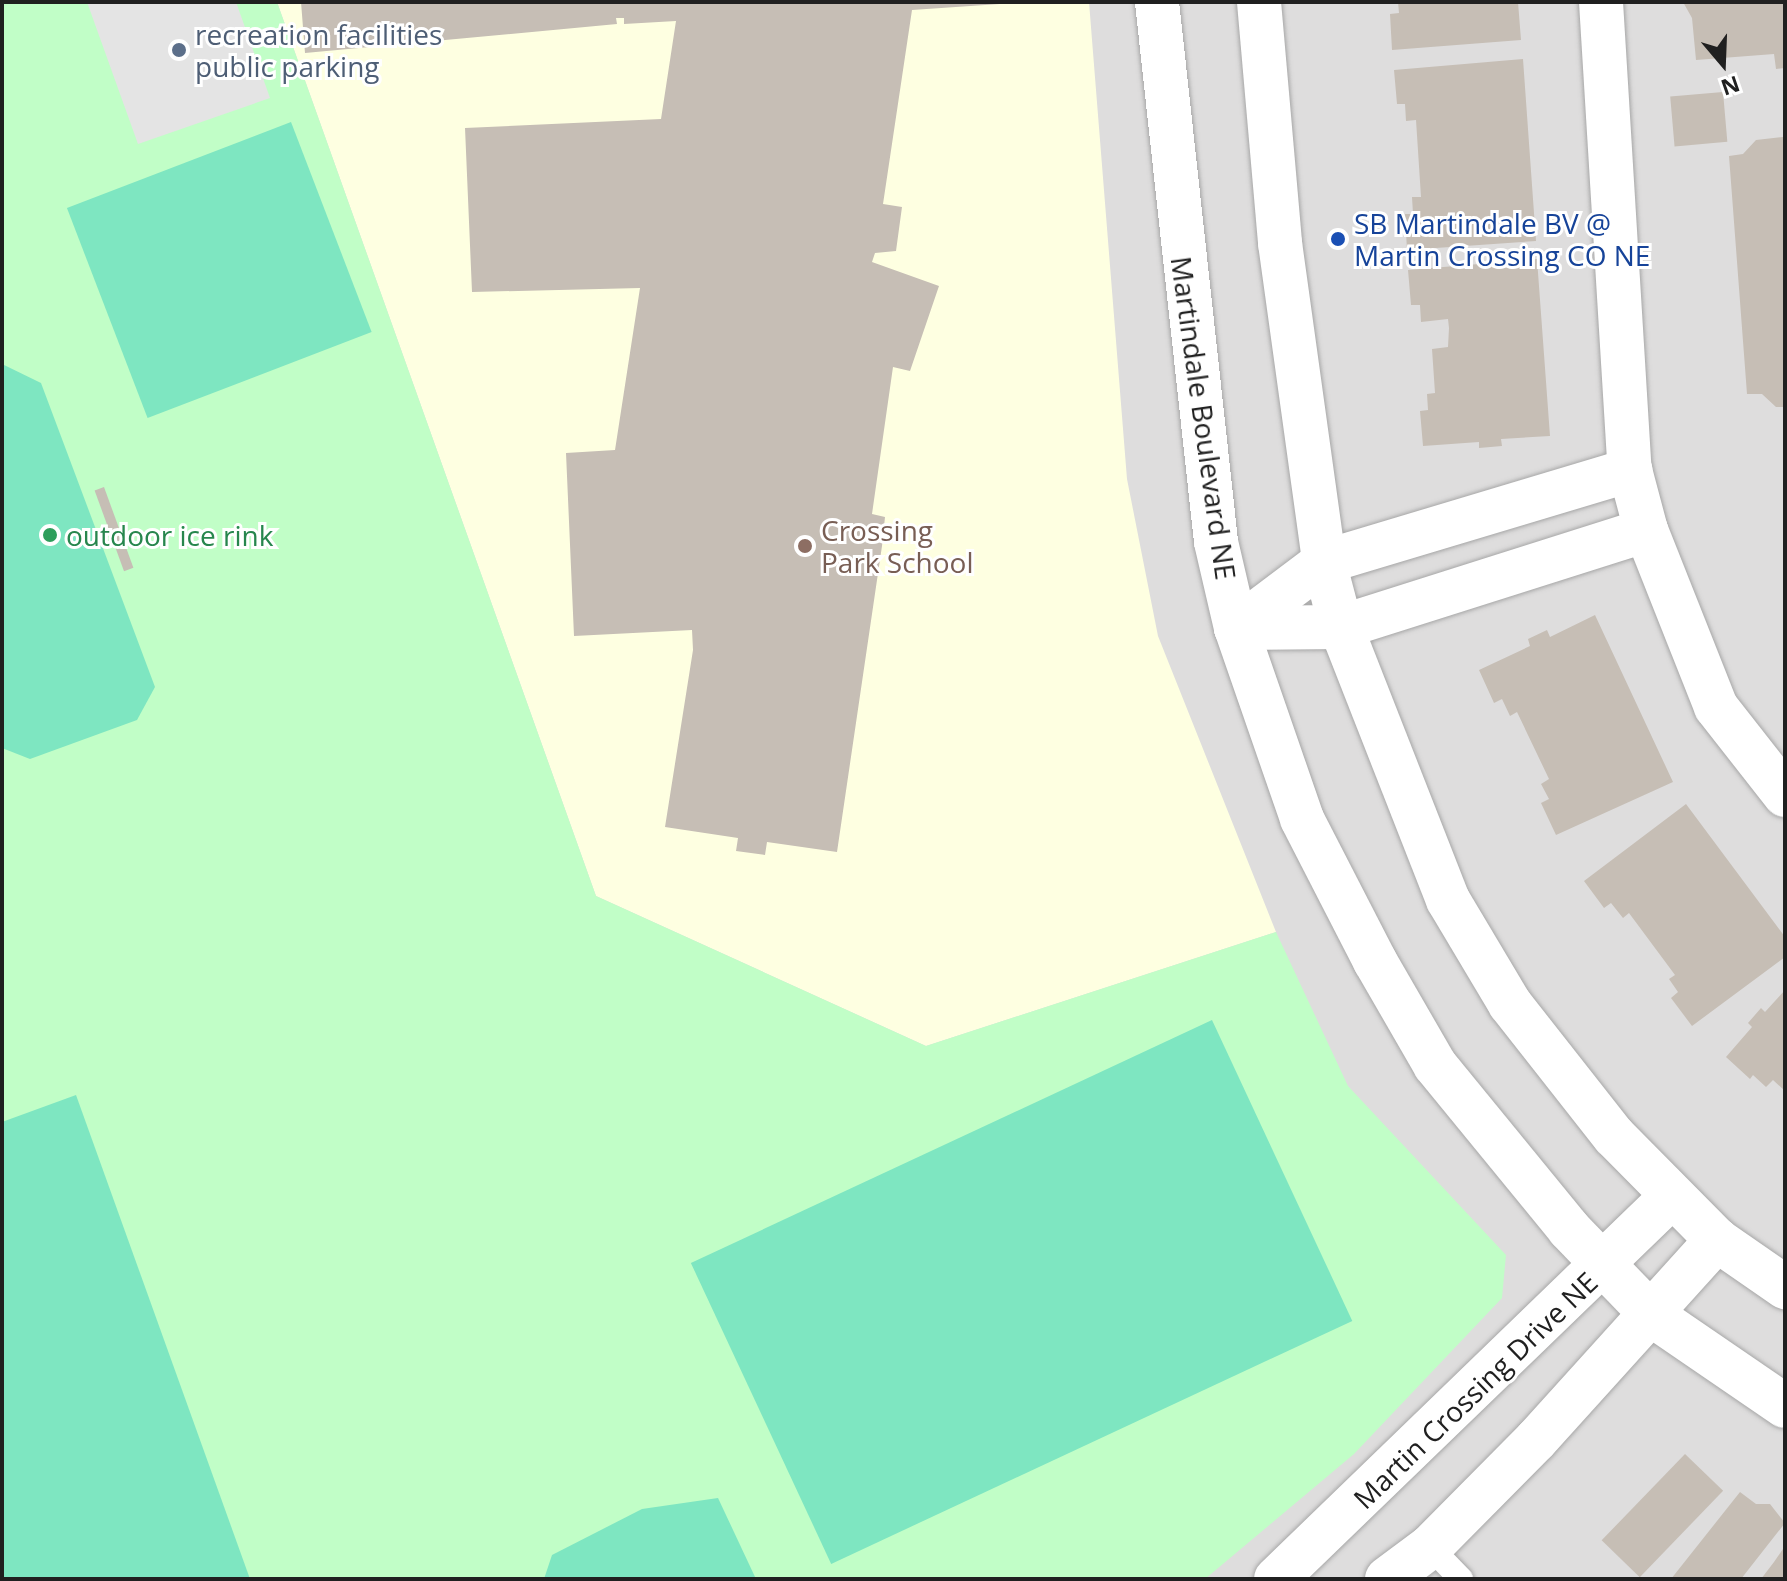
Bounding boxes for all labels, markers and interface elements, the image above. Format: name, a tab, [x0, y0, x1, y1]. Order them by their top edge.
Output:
place label: recreation facilities public parking	[195, 17, 442, 83]
north arrow	[1683, 24, 1763, 104]
marker: recreation facilities public parking	[170, 41, 188, 59]
text: N	[1717, 70, 1744, 104]
place label: SB Martindale BV @ Martin Crossing CO NE	[1354, 206, 1650, 272]
marker: SB Martindale BV @ Martin Crossing CO NE	[1329, 230, 1347, 248]
street label: Martindale Boulevard NE	[1165, 254, 1243, 582]
place label: Crossing Park School	[821, 513, 974, 579]
place label: outdoor ice rink	[66, 518, 273, 552]
marker: outdoor ice rink	[41, 526, 59, 544]
marker: Crossing Park School	[796, 537, 814, 555]
street label: Martin Crossing Drive NE	[1346, 1265, 1604, 1515]

